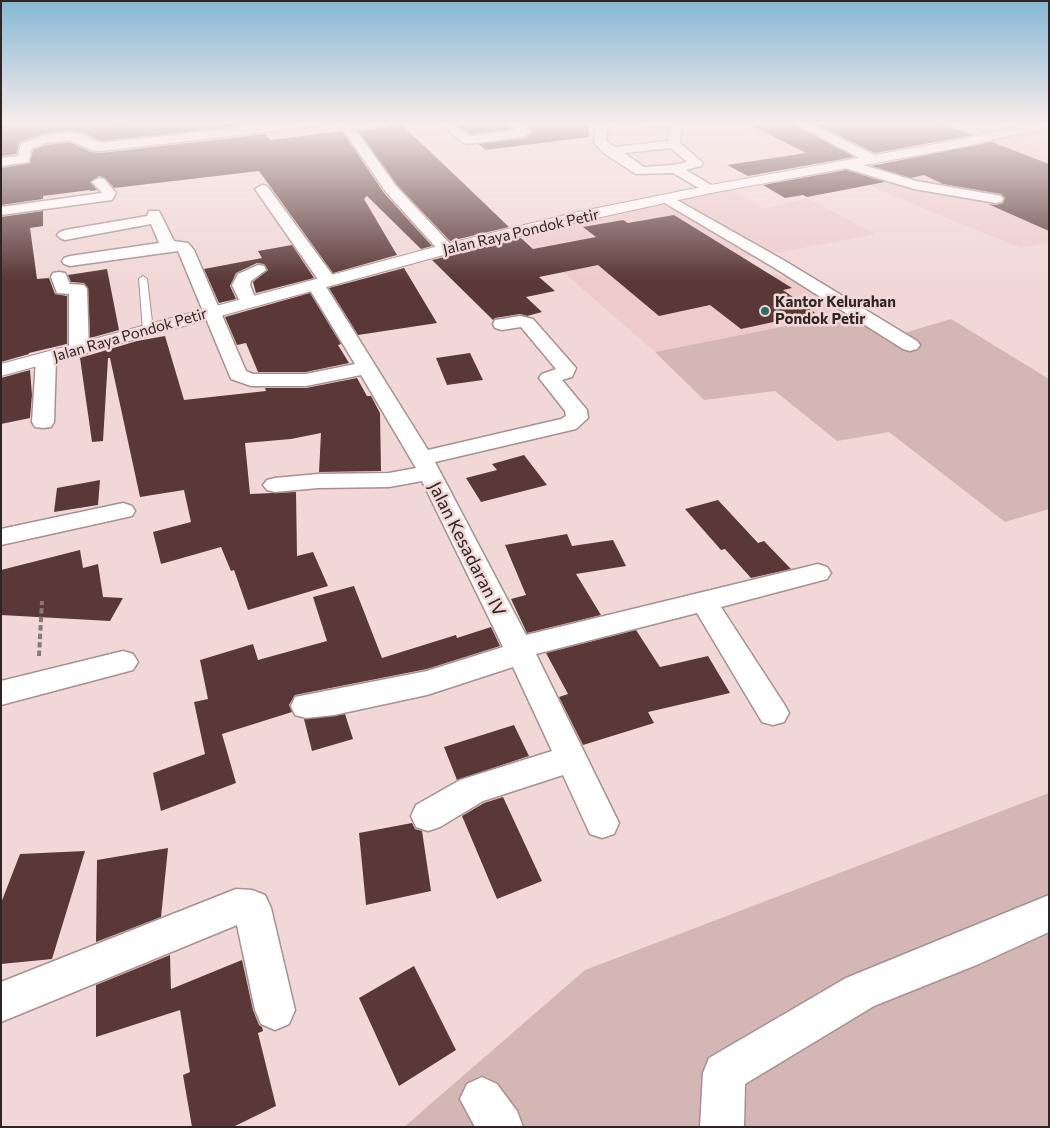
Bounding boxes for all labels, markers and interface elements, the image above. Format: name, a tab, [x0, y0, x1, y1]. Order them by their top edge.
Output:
street label: Jalan Raya Pondok Petir	[441, 205, 601, 259]
place label: Kantor Kelurahan Pondok Petir	[775, 293, 896, 328]
street label: Jalan Raya Pondok Petir	[51, 304, 209, 366]
marker: Kantor Kelurahan Pondok Petir	[759, 305, 771, 317]
street label: Jalan Kesadaran IV	[424, 478, 510, 620]

